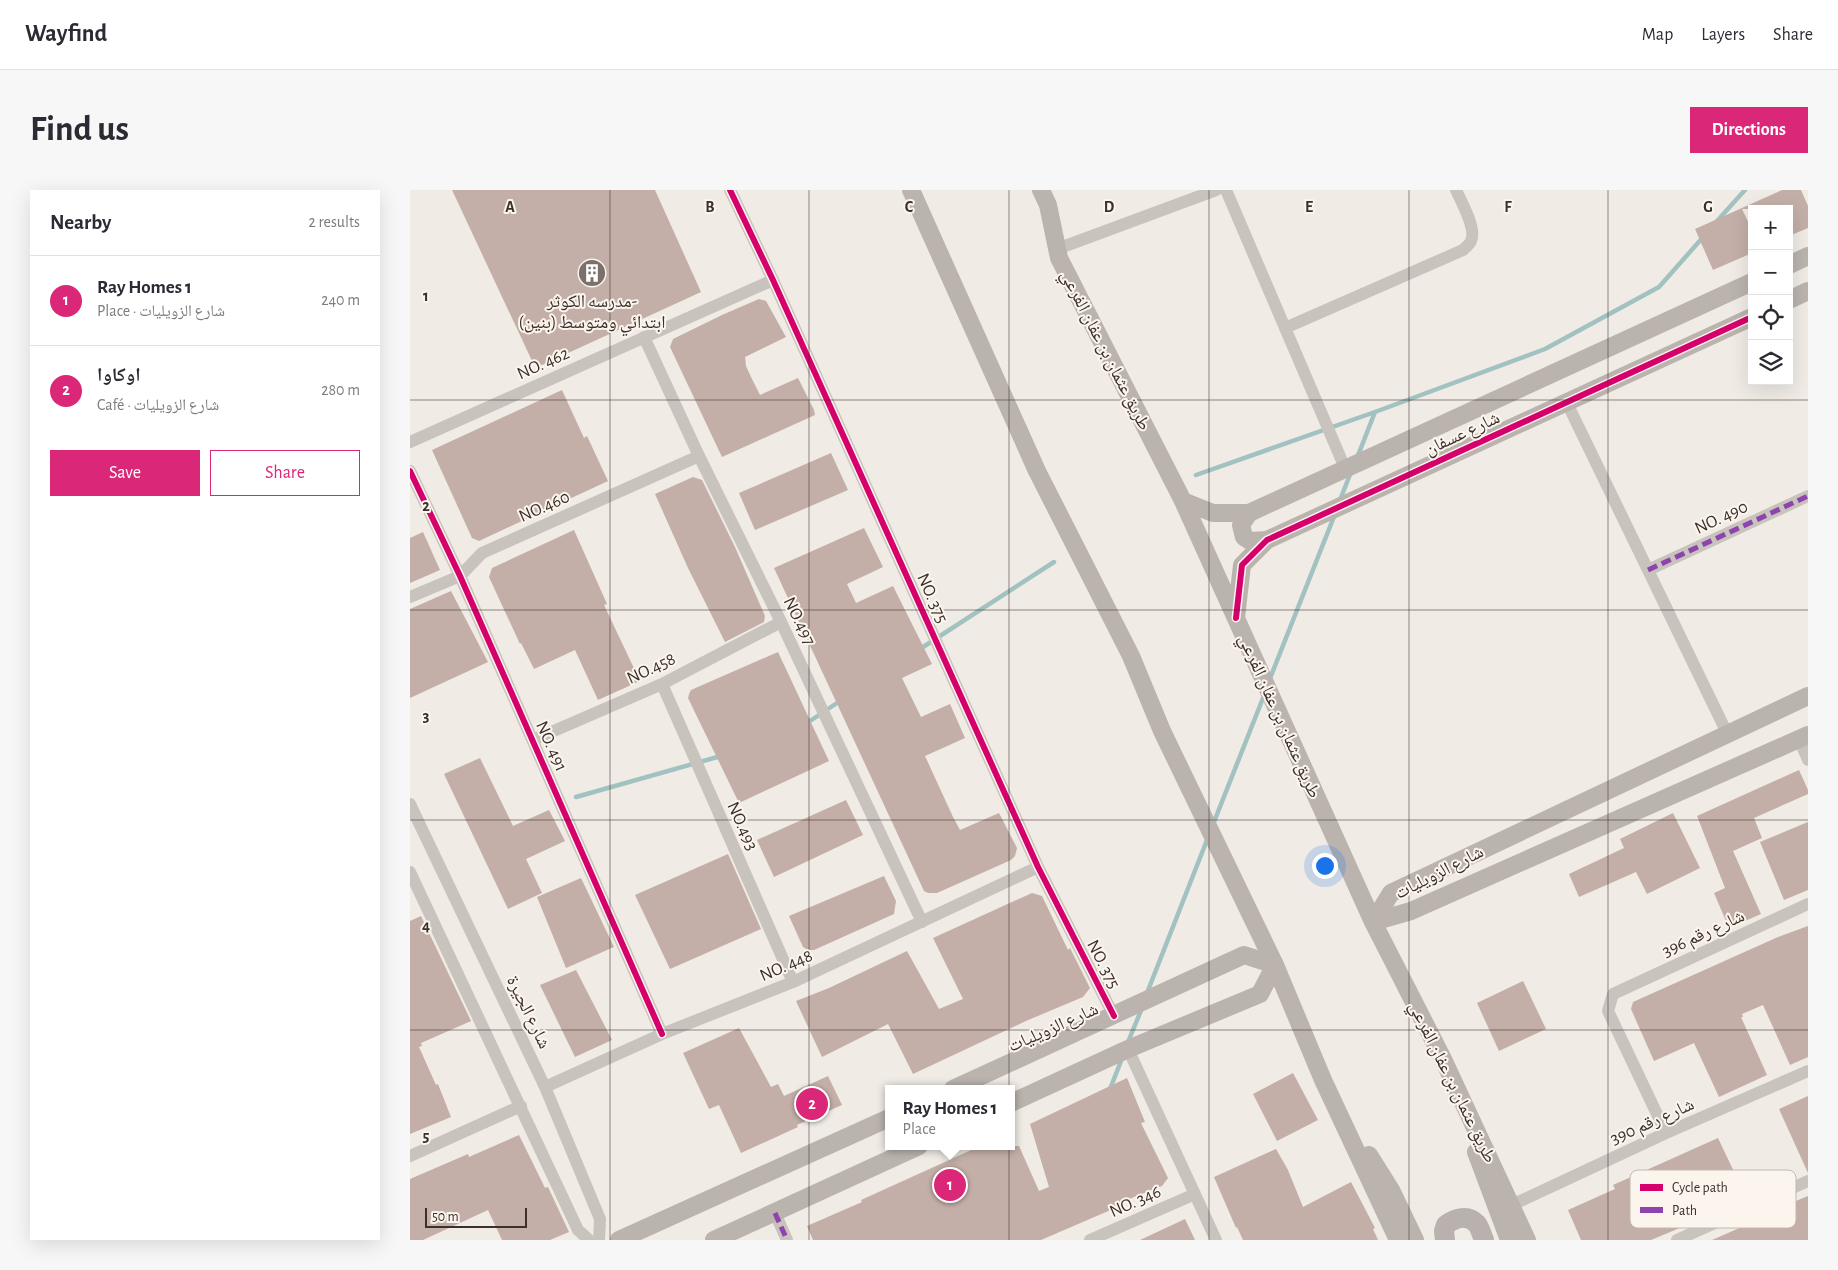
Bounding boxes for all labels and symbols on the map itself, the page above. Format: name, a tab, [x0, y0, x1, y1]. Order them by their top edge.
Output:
text: A	[505, 199, 515, 215]
text: B	[705, 199, 715, 215]
text: C	[905, 199, 914, 215]
text: D	[1104, 199, 1115, 215]
text: E	[1305, 199, 1313, 215]
text: F	[1504, 199, 1512, 215]
text: G	[1703, 199, 1713, 215]
building icon: مدرسه الكوثر- ابتدائي ومتوسط (بنين)	[577, 258, 607, 288]
street label: طريق عثمان بن عفان الفرعي	[1053, 267, 1153, 436]
text: 1	[423, 288, 429, 304]
place label: مدرسه الكوثر- ابتدائي ومتوسط (بنين)	[518, 293, 666, 337]
street label: NO. 462	[515, 345, 572, 383]
street label: شارع عسفان	[1422, 409, 1503, 460]
street label: NO.460	[516, 488, 572, 526]
text: 2	[422, 498, 430, 514]
street label: NO. 490	[1692, 498, 1751, 538]
street label: NO. 375	[913, 571, 951, 626]
street label: NO.497	[780, 594, 818, 648]
street label: طريق عثمان بن عفان الفرعي	[1231, 632, 1323, 803]
street label: NO.458	[624, 650, 679, 688]
text: 3	[423, 708, 430, 724]
street label: NO. 491	[532, 719, 570, 774]
street label: NO.493	[723, 799, 761, 853]
street label: شارع الزويليات	[1392, 843, 1487, 904]
your location	[1312, 853, 1338, 879]
street label: شارع رقم 396	[1660, 907, 1748, 963]
text: 4	[422, 918, 430, 934]
street label: NO. 375	[1083, 937, 1123, 992]
street label: NO. 448	[757, 947, 815, 985]
street label: شارع الجيرة	[502, 973, 553, 1052]
street label: طريق عثمان بن عفان الفرعي	[1401, 999, 1499, 1168]
street label: شارع الزويليات	[1006, 1000, 1102, 1057]
pin: 2	[796, 1085, 828, 1123]
street label: شارع رقم 390	[1608, 1095, 1698, 1150]
text: 5	[423, 1128, 430, 1144]
pin: 1	[934, 1166, 966, 1204]
legend	[1630, 1170, 1796, 1228]
text: Cycle path	[1672, 1181, 1728, 1195]
street label: NO. 346	[1107, 1183, 1164, 1221]
text: Path	[1672, 1204, 1697, 1218]
scale bar	[425, 1205, 528, 1228]

